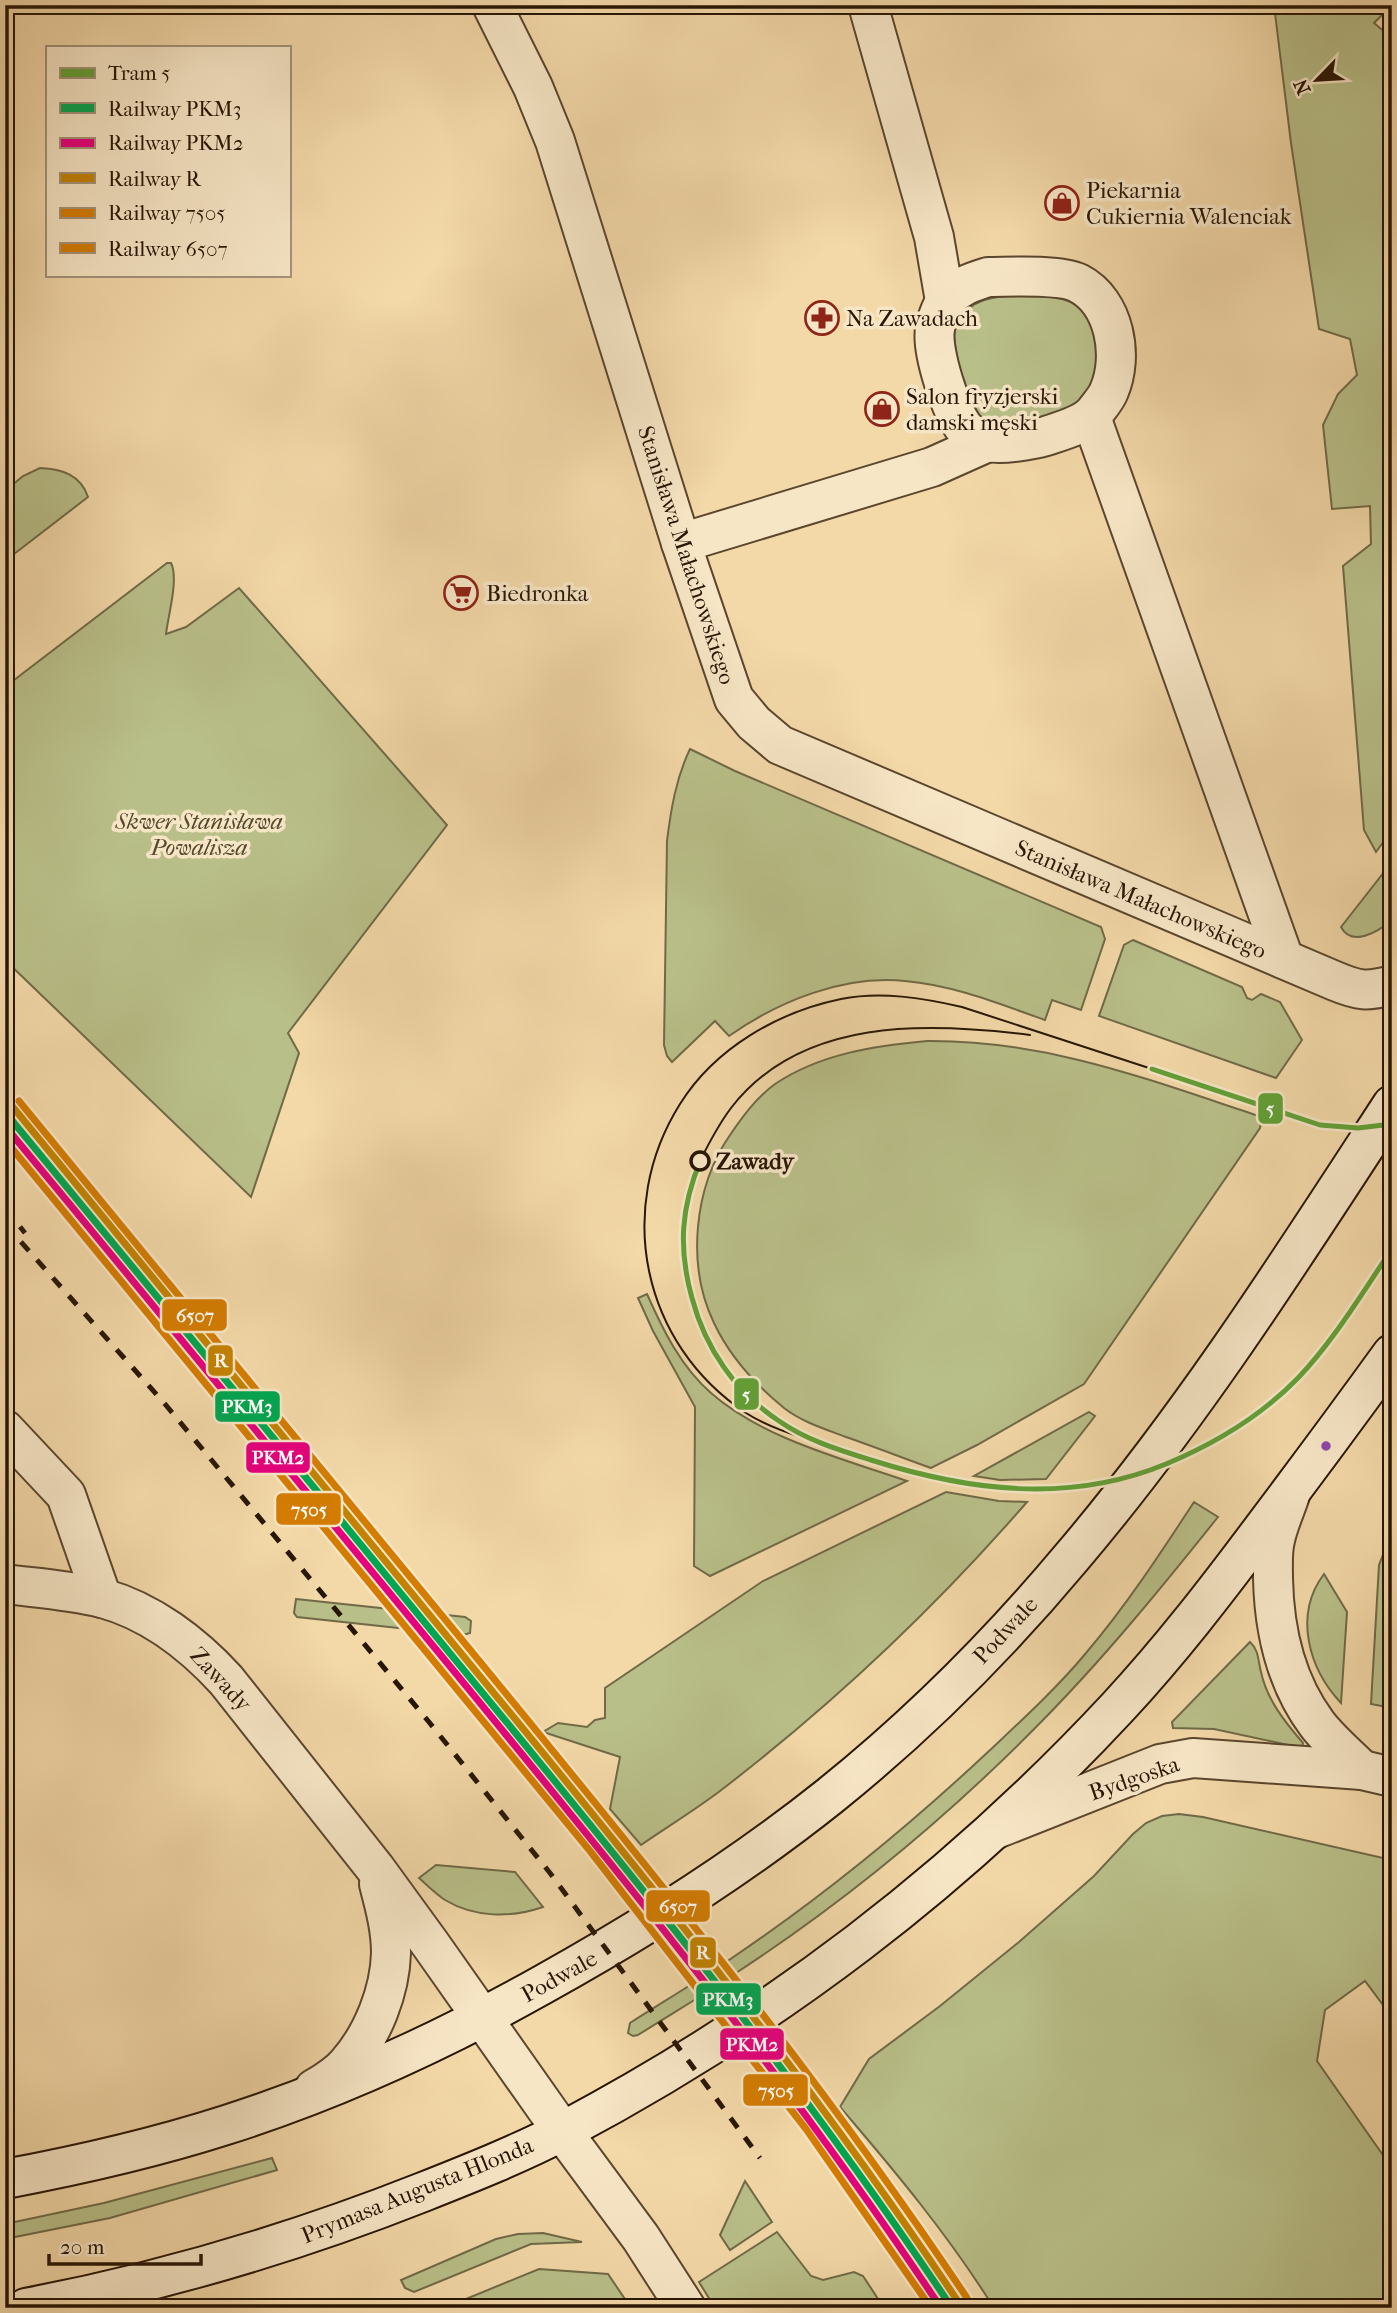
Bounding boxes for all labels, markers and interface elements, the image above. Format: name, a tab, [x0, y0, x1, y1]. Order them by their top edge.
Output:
legend	[46, 46, 290, 276]
north arrow	[1282, 46, 1352, 116]
text: Tram 5	[108, 61, 170, 85]
text: N	[1289, 75, 1316, 98]
text: Railway PKM3	[108, 97, 241, 121]
text: Railway PKM2	[108, 131, 244, 155]
text: Railway R	[108, 167, 202, 191]
place label: Piekarnia Cukiernia Walenciak	[1086, 177, 1293, 230]
shop icon: Piekarnia Cukiernia Walenciak	[1043, 184, 1081, 222]
text: Railway 7505	[108, 201, 225, 225]
text: Railway 6507	[108, 237, 228, 261]
pharmacy icon: Na Zawadach	[803, 299, 841, 337]
place label: Na Zawadach	[846, 305, 978, 332]
place label: Salon fryzjerski damski męski	[906, 383, 1059, 436]
shop icon: Salon fryzjerski damski męski	[863, 390, 901, 428]
street label: Stanisława Małachowskiego	[632, 422, 741, 688]
supermarket icon: Biedronka	[442, 574, 480, 612]
place label: Biedronka	[486, 580, 589, 607]
park label: Skwer Stanisława Powalisza	[114, 808, 283, 861]
street label: Stanisława Małachowskiego	[1011, 834, 1271, 965]
line badge: 5	[1257, 1092, 1284, 1125]
text: 5	[1266, 1098, 1274, 1120]
place label: Zawady	[716, 1148, 795, 1175]
marker: Zawady	[690, 1151, 710, 1171]
line badge: 6507	[161, 1298, 228, 1332]
text: 6507	[176, 1305, 214, 1327]
line badge: R	[207, 1344, 234, 1377]
text: R	[214, 1350, 229, 1372]
line badge: 5	[733, 1377, 760, 1411]
text: 5	[742, 1384, 750, 1406]
line badge: PKM3	[214, 1390, 281, 1423]
text: PKM3	[222, 1396, 272, 1418]
unlabelled marker	[1319, 1439, 1333, 1453]
line badge: PKM2	[245, 1441, 311, 1474]
text: PKM2	[252, 1447, 304, 1469]
line badge: 7505	[275, 1492, 342, 1526]
text: 7505	[290, 1499, 327, 1521]
street label: Podwale	[967, 1591, 1043, 1670]
street label: Zawady	[184, 1642, 258, 1718]
street label: Bydgoska	[1085, 1750, 1183, 1806]
line badge: 6507	[645, 1889, 711, 1923]
text: 6507	[659, 1896, 697, 1918]
line badge: R	[689, 1936, 717, 1969]
text: R	[696, 1942, 711, 1964]
street label: Podwale	[517, 1945, 602, 2008]
line badge: PKM3	[695, 1982, 762, 2016]
text: PKM3	[703, 1989, 753, 2011]
line badge: PKM2	[719, 2027, 785, 2061]
text: PKM2	[726, 2034, 778, 2056]
line badge: 7505	[742, 2073, 809, 2107]
text: 7505	[757, 2080, 794, 2102]
street label: Prymasa Augusta Hlonda	[297, 2131, 537, 2249]
scale bar	[49, 2222, 201, 2266]
text: 20 m	[60, 2235, 105, 2259]

